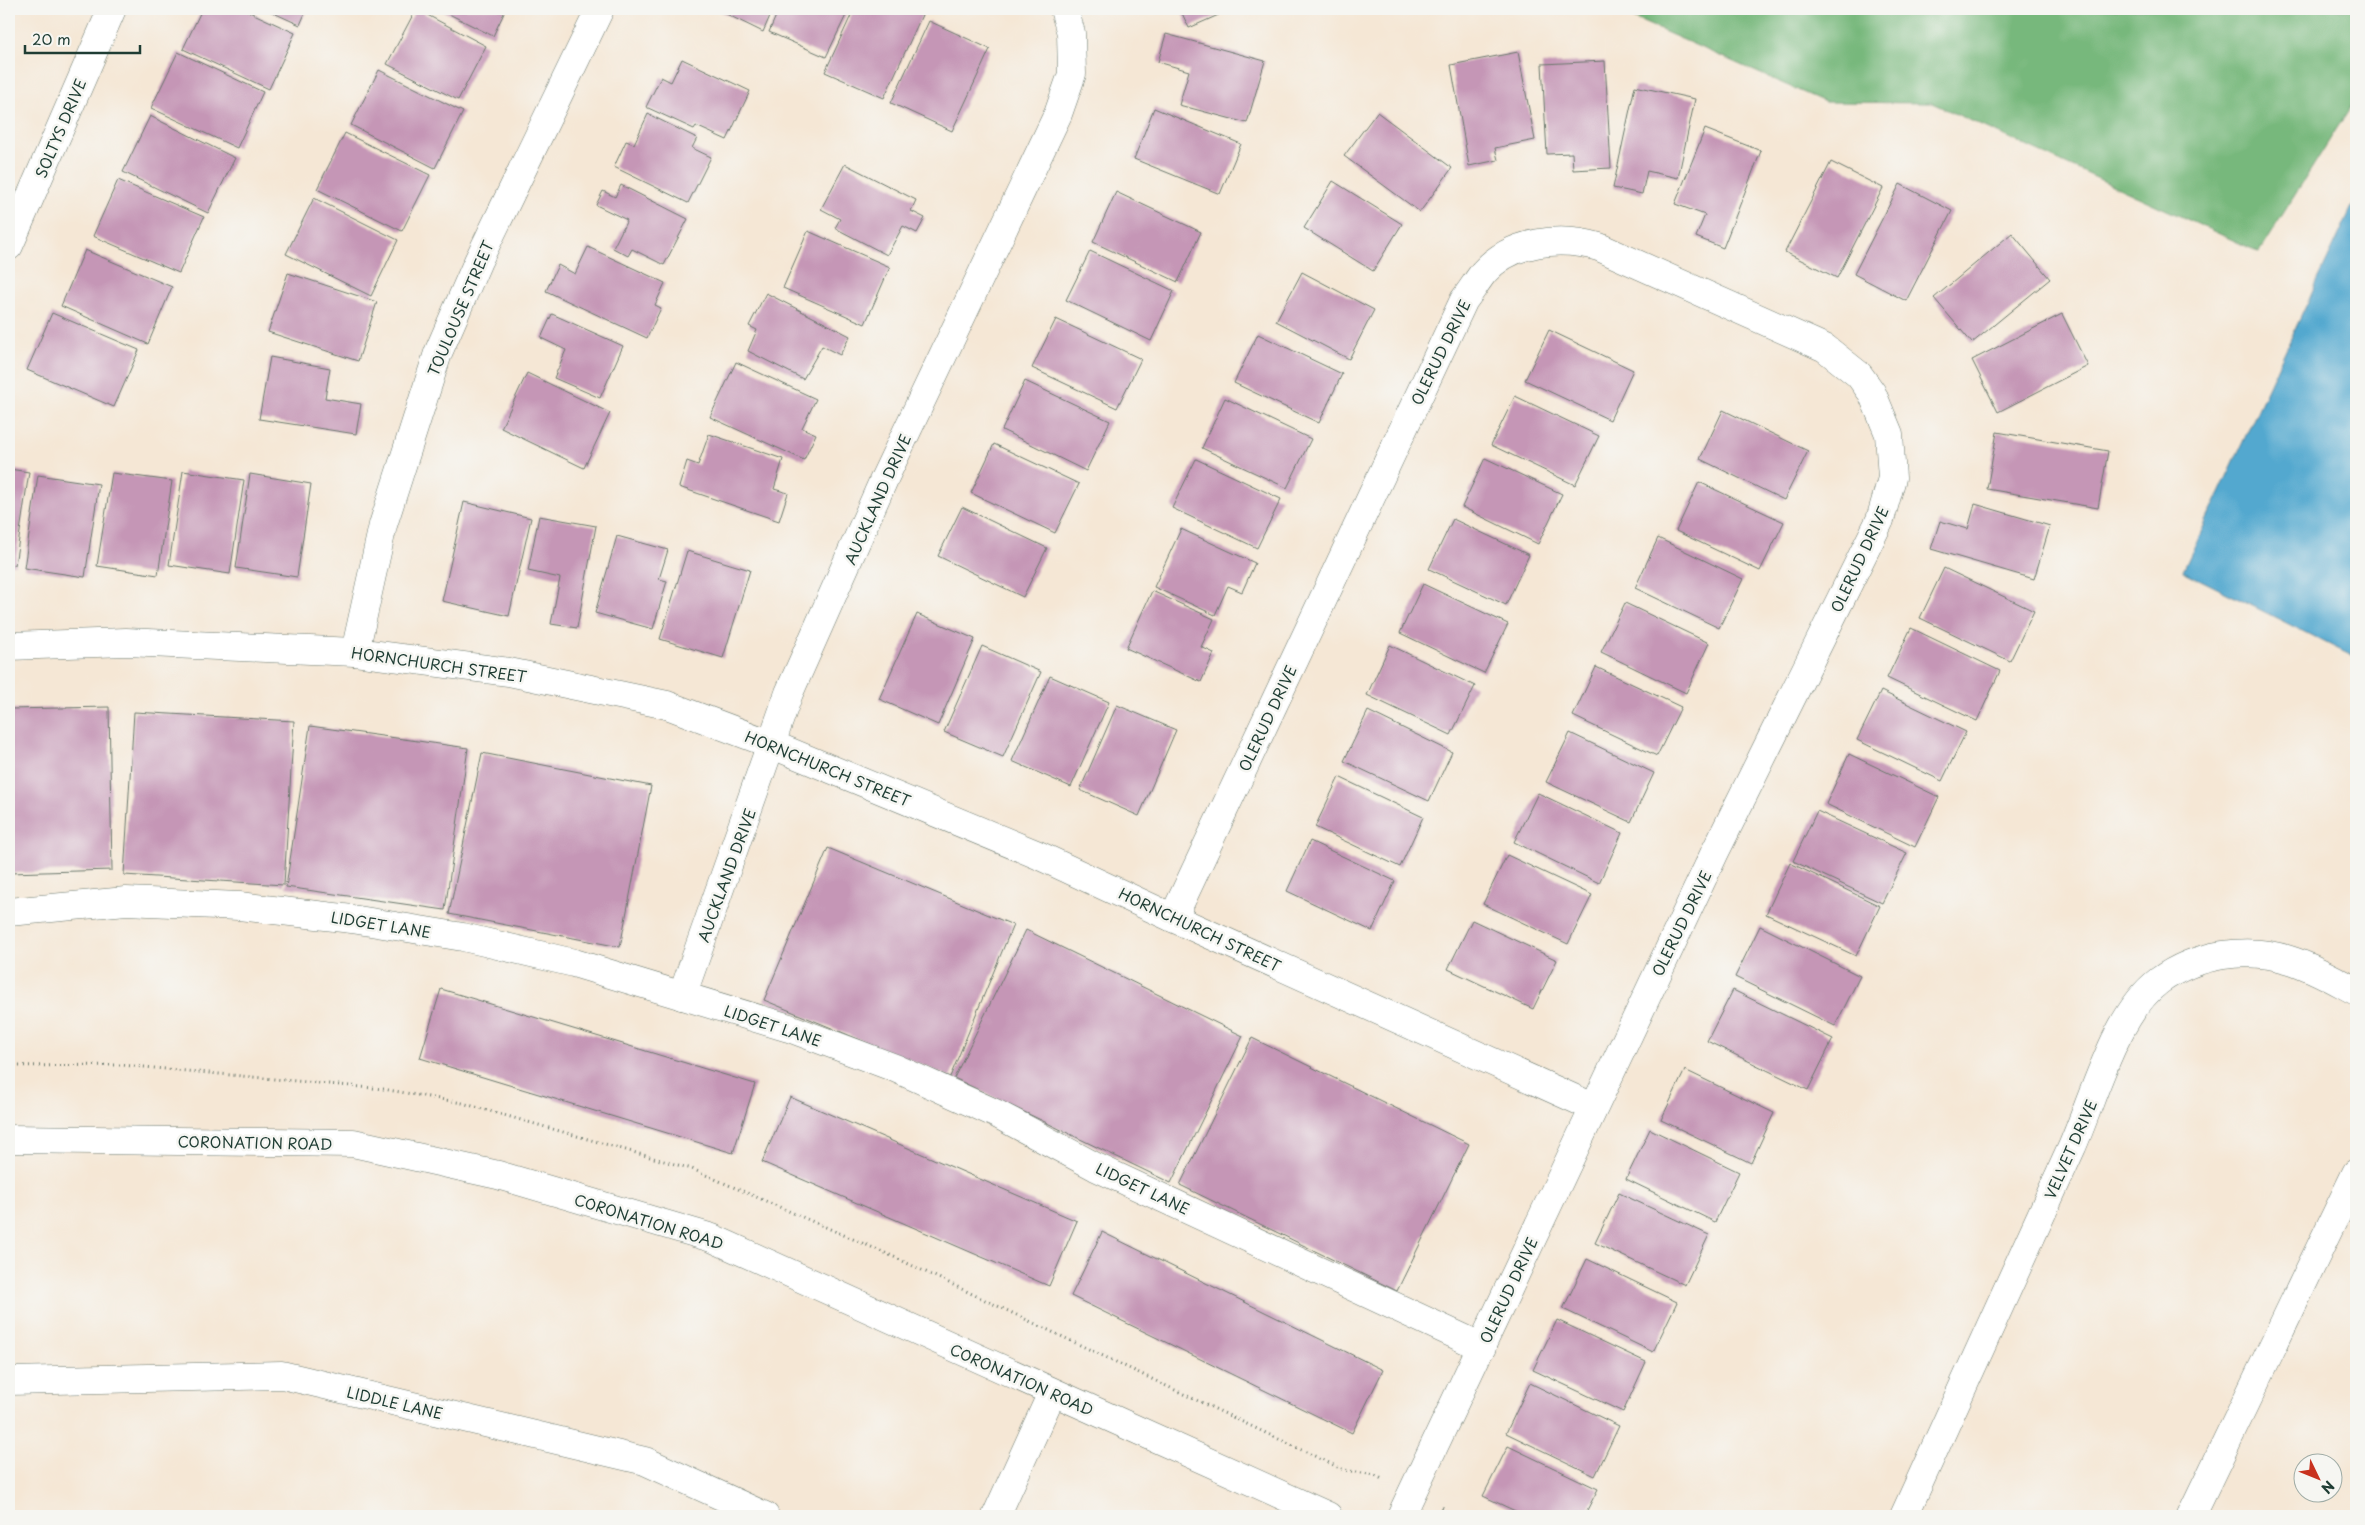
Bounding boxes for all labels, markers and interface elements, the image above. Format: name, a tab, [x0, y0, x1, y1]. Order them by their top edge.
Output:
scale bar	[25, 22, 140, 54]
text: 20 m	[32, 27, 71, 50]
street label: SOLTYS DRIVE	[29, 75, 91, 181]
street label: TOULOUSE STREET	[421, 236, 499, 379]
street label: OLERUD DRIVE	[1404, 295, 1476, 409]
street label: AUCKLAND DRIVE	[838, 430, 916, 568]
street label: OLERUD DRIVE	[1824, 502, 1894, 616]
street label: HORNCHURCH STREET	[350, 640, 529, 688]
street label: OLERUD DRIVE	[1232, 661, 1302, 775]
street label: HORNCHURCH STREET	[742, 724, 915, 812]
street label: AUCKLAND DRIVE	[691, 805, 761, 945]
street label: OLERUD DRIVE	[1645, 866, 1717, 980]
street label: HORNCHURCH STREET	[1115, 881, 1286, 977]
street label: LIDGET LANE	[329, 905, 433, 943]
street label: LIDGET LANE	[722, 998, 824, 1052]
street label: VELVET DRIVE	[2038, 1096, 2102, 1202]
street label: CORONATION ROAD	[177, 1129, 333, 1155]
street label: LIDGET LANE	[1092, 1156, 1194, 1220]
street label: CORONATION ROAD	[572, 1187, 726, 1255]
street label: OLERUD DRIVE	[1473, 1233, 1543, 1347]
street label: CORONATION ROAD	[947, 1337, 1097, 1421]
street label: LIDDLE LANE	[345, 1380, 445, 1424]
north arrow	[2292, 1452, 2342, 1502]
text: N	[2316, 1476, 2339, 1498]

